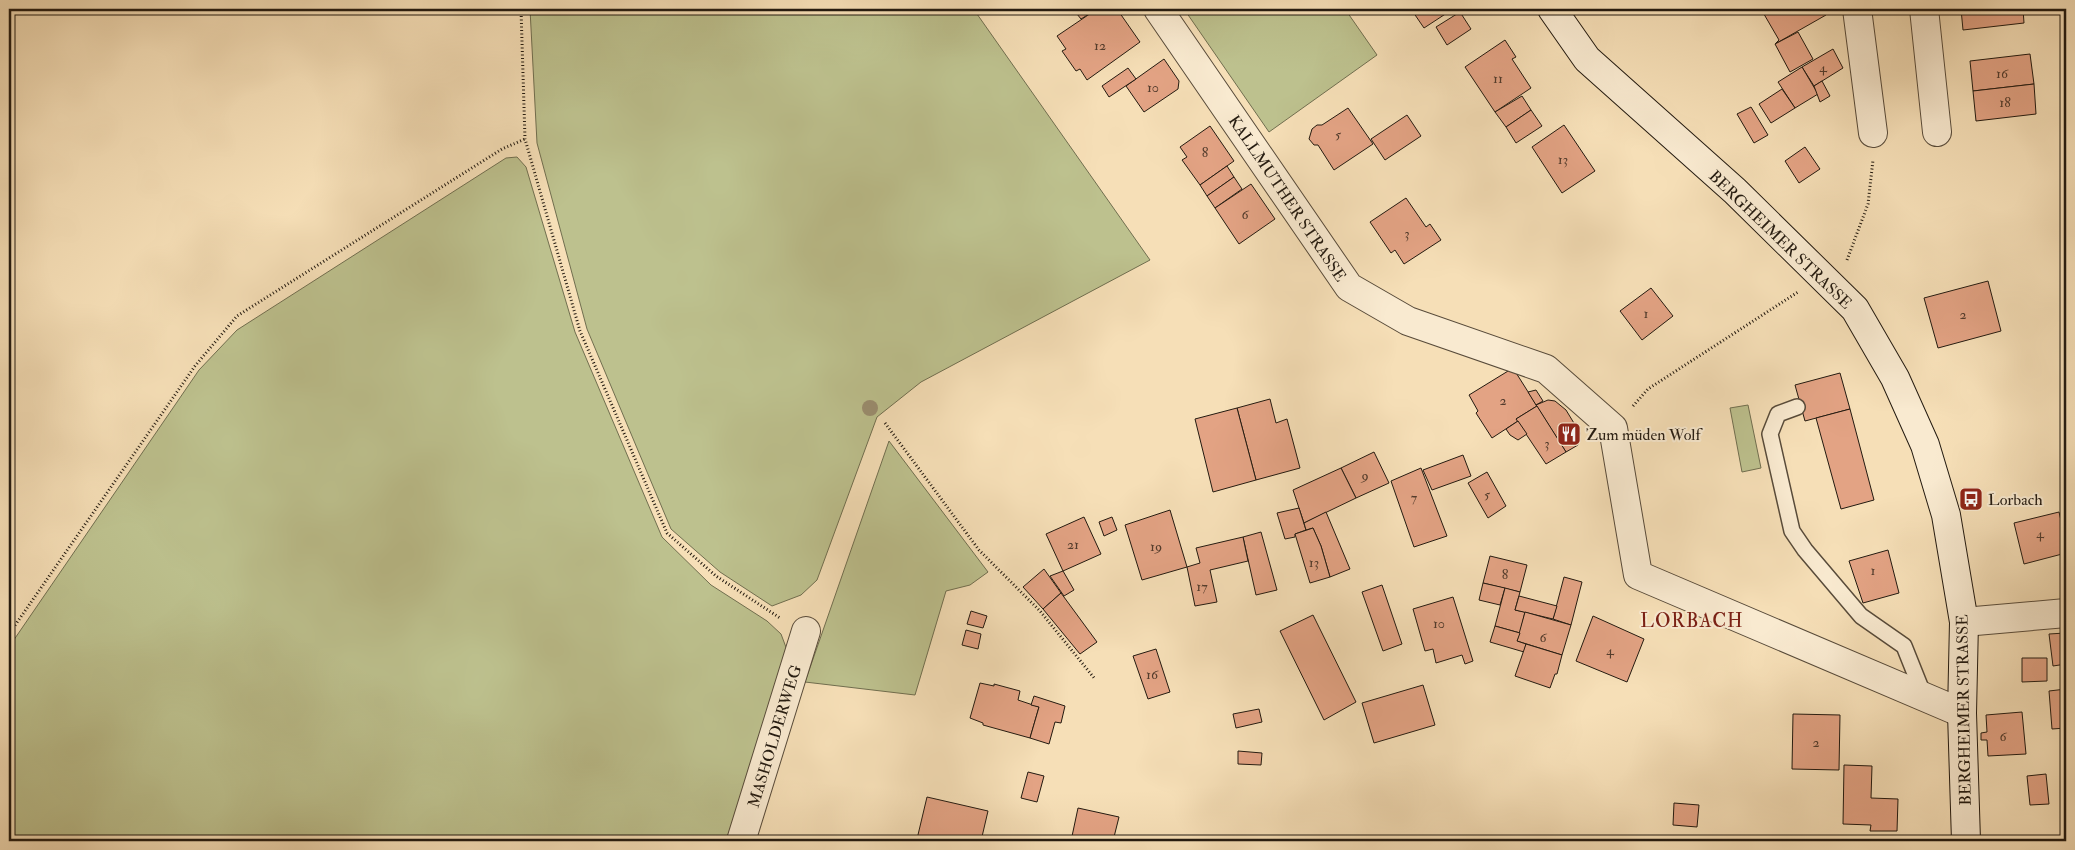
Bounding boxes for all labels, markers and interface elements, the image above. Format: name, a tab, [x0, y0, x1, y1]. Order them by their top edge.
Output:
house number: 12	[1094, 37, 1106, 54]
house number: 4	[1819, 59, 1828, 76]
house number: 16	[1996, 65, 2009, 82]
house number: 11	[1493, 70, 1503, 87]
house number: 10	[1147, 79, 1159, 96]
house number: 18	[1999, 94, 2011, 111]
street label: KALLMUTHER STRASSE	[1224, 112, 1350, 286]
house number: 5	[1335, 126, 1342, 143]
house number: 8	[1202, 144, 1209, 161]
house number: 13	[1558, 151, 1568, 168]
street label: BERGHEIMER STRASSE	[1705, 166, 1856, 313]
house number: 6	[1241, 206, 1249, 223]
house number: 3	[1404, 225, 1410, 242]
house number: 1	[1644, 305, 1649, 322]
house number: 2	[1959, 306, 1967, 323]
house number: 2	[1499, 392, 1507, 409]
restaurant icon: Zum müden Wolf	[1556, 421, 1582, 447]
place label: Zum müden Wolf	[1586, 425, 1703, 445]
house number: 3	[1544, 435, 1550, 452]
house number: 9	[1360, 467, 1369, 484]
house number: 5	[1484, 486, 1491, 503]
bus stop icon: Lorbach	[1958, 486, 1984, 512]
house number: 7	[1411, 489, 1418, 506]
place label: Lorbach	[1988, 490, 2043, 510]
house number: 4	[2036, 525, 2045, 542]
house number: 21	[1067, 536, 1079, 553]
house number: 19	[1150, 538, 1162, 555]
house number: 13	[1309, 554, 1319, 571]
house number: 1	[1871, 562, 1876, 579]
house number: 8	[1502, 566, 1509, 583]
house number: 17	[1196, 578, 1208, 595]
district label: LORBACH	[1640, 609, 1744, 633]
street label: BERGHEIMER STRASSE	[1952, 614, 1976, 806]
house number: 10	[1433, 615, 1445, 632]
house number: 6	[1539, 629, 1547, 646]
house number: 4	[1606, 642, 1615, 659]
street label: MASHOLDERWEG	[744, 662, 806, 810]
house number: 16	[1146, 666, 1159, 683]
house number: 6	[1999, 728, 2007, 745]
house number: 2	[1812, 734, 1820, 751]

